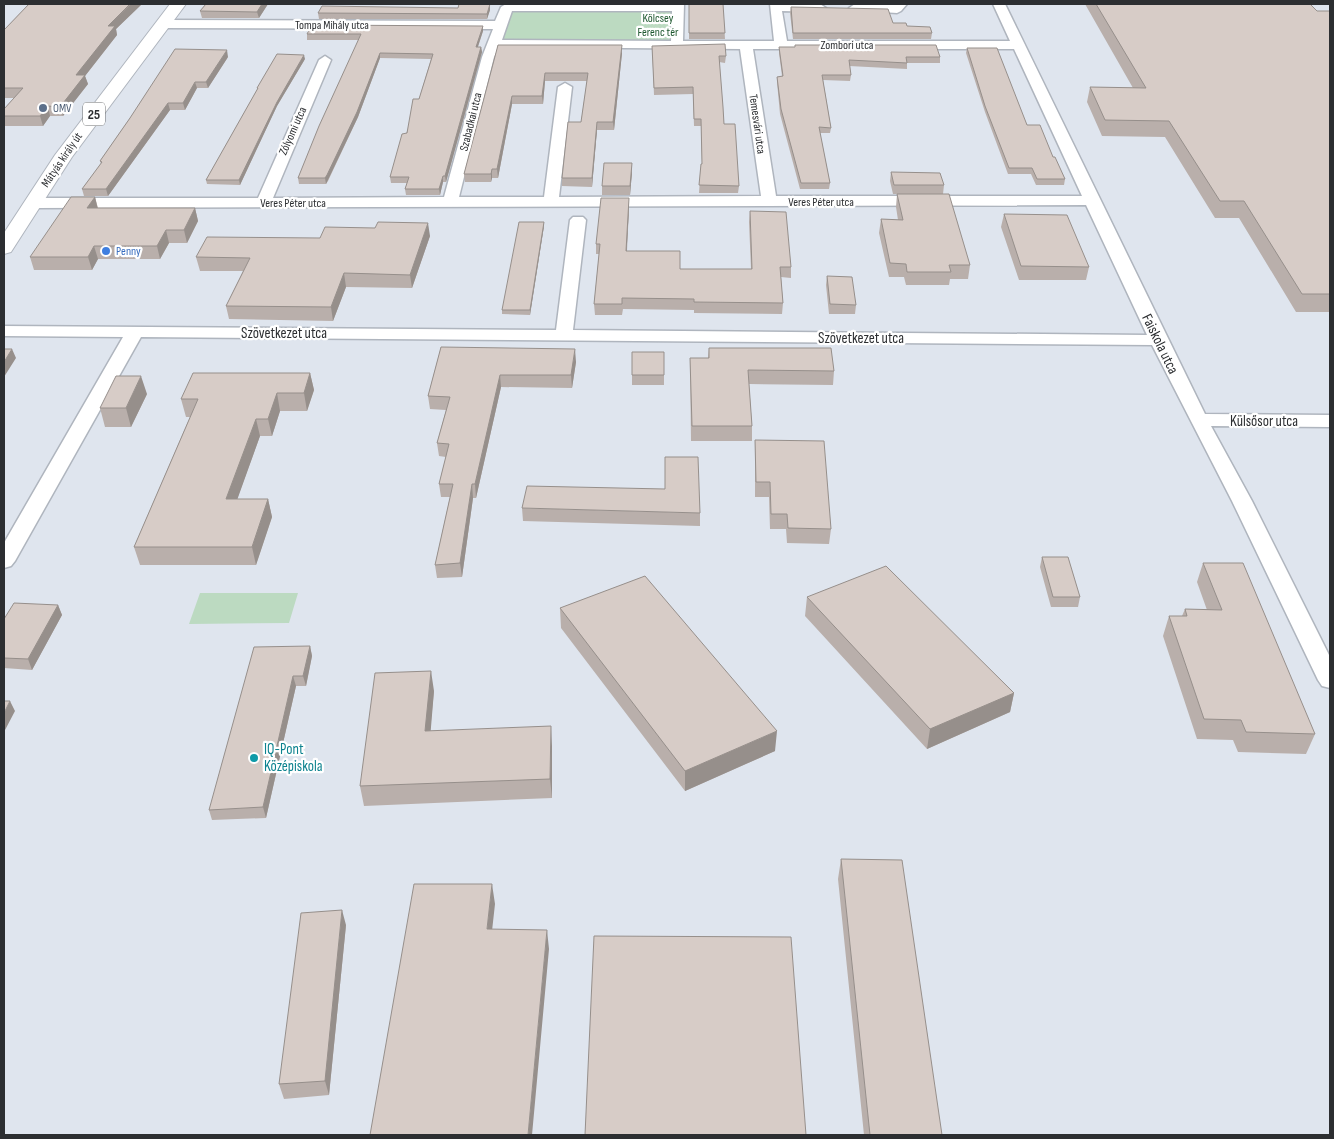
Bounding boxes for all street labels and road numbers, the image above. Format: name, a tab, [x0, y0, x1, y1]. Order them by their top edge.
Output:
street label: Tompa Mihály utca	[295, 18, 369, 33]
street label: Zombori utca	[821, 38, 874, 53]
street label: Szabadkai utca	[456, 91, 486, 153]
street label: Temesvári utca	[745, 93, 769, 155]
road number: 25	[83, 102, 105, 126]
street label: Zólyomi utca	[276, 104, 310, 157]
street label: Mátyás király út	[38, 129, 86, 190]
street label: Veres Péter utca	[788, 195, 854, 210]
street label: Veres Péter utca	[260, 196, 326, 211]
street label: Faiskola utca	[1137, 311, 1183, 377]
street label: Szövetkezet utca	[241, 324, 327, 343]
street label: Szövetkezet utca	[818, 329, 904, 348]
street label: Külsősor utca	[1230, 412, 1298, 431]

